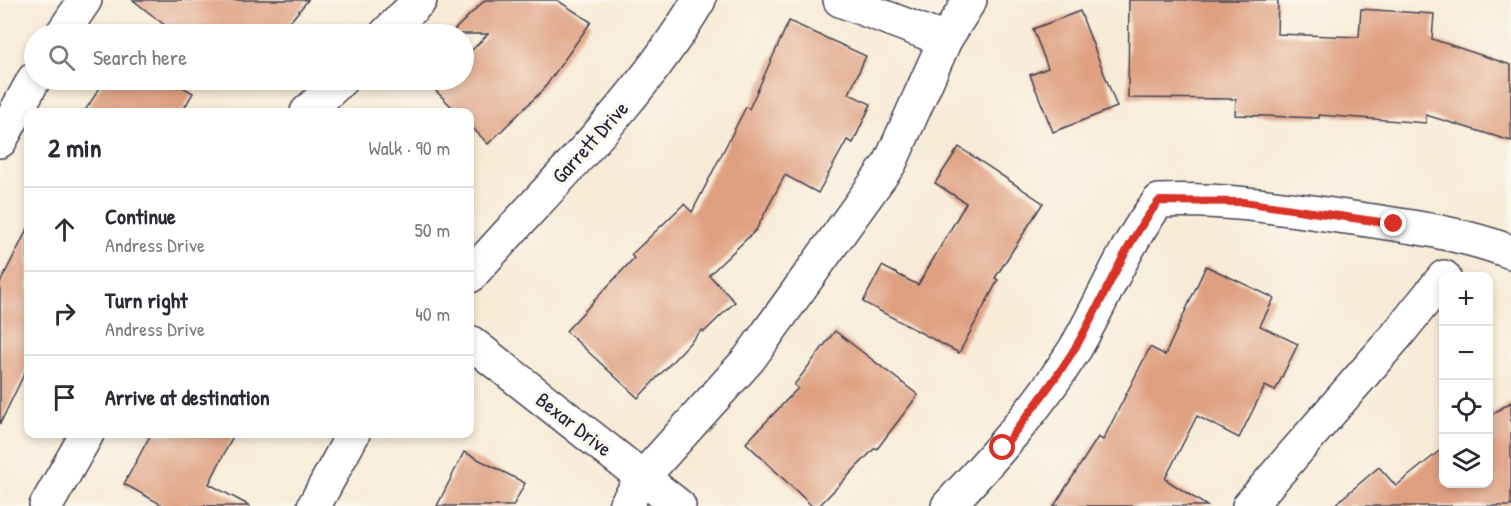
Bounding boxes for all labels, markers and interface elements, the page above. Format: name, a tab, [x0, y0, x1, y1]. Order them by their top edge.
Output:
search box	[24, 24, 474, 90]
icon: search	[45, 41, 78, 74]
text: Search here	[93, 42, 187, 72]
street label: Garrett Drive	[545, 95, 635, 189]
text: 2 min	[48, 130, 101, 165]
text: Walk · 90 m	[369, 134, 450, 161]
text: Continue	[105, 201, 176, 231]
route end	[1380, 210, 1406, 236]
icon: ahead	[48, 213, 81, 246]
text: 50 m	[414, 216, 450, 243]
text: Andress Drive	[105, 231, 205, 258]
map controls	[1439, 272, 1493, 488]
button: +	[1439, 272, 1493, 326]
text: Turn right	[105, 285, 188, 315]
icon: right	[48, 297, 81, 330]
text: 40 m	[415, 300, 450, 327]
text: Andress Drive	[105, 315, 205, 342]
button: −	[1439, 326, 1493, 380]
button: locate	[1439, 380, 1493, 434]
icon: arrive	[48, 381, 81, 414]
text: Arrive at destination	[105, 382, 270, 412]
street label: Bexar Drive	[530, 385, 618, 463]
route start	[989, 434, 1015, 460]
button: layers	[1439, 434, 1493, 488]

